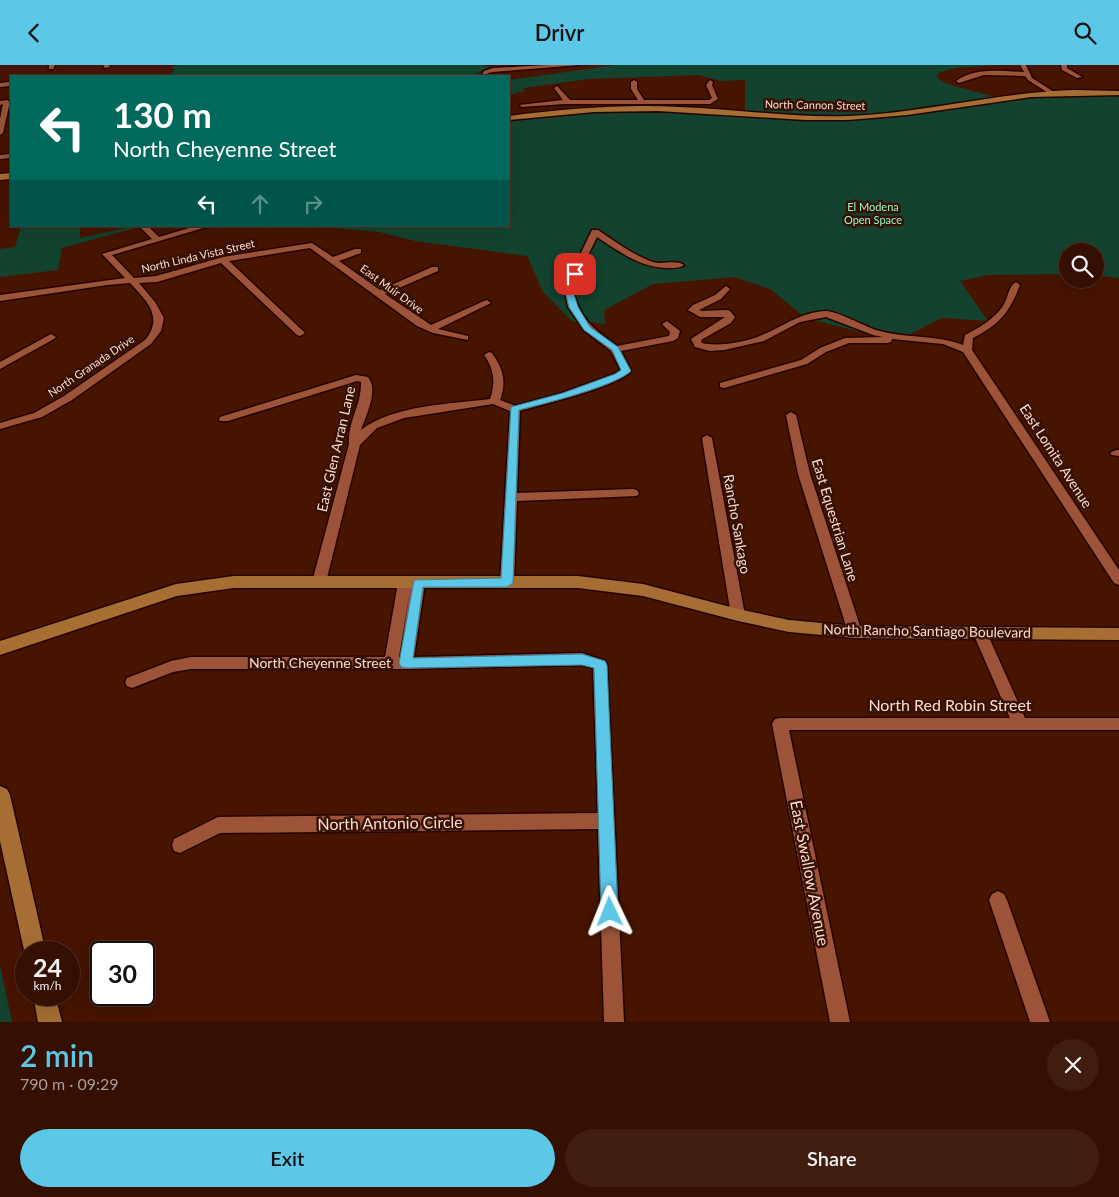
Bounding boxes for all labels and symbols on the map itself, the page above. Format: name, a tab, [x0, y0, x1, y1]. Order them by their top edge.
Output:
street label: North Cannon Street	[765, 97, 865, 112]
park label: El Modena Open Space	[844, 200, 902, 226]
street label: North Linda Vista Street	[140, 236, 256, 275]
pin	[554, 253, 596, 295]
street label: East Muir Drive	[358, 261, 427, 316]
street label: North Granada Drive	[45, 332, 136, 399]
street label: East Glen Arran Lane	[313, 384, 358, 513]
street label: East Lomita Avenue	[1016, 401, 1096, 511]
street label: East Equestrian Lane	[809, 456, 862, 583]
street label: Rancho Sankago	[720, 473, 755, 575]
street label: North Rancho Santiago Boulevard	[823, 620, 1031, 641]
street label: North Cheyenne Street	[249, 654, 391, 671]
street label: North Red Robin Street	[868, 695, 1032, 714]
street label: East Swallow Avenue	[787, 798, 834, 947]
street label: North Antonio Circle	[317, 812, 463, 833]
position arrow	[583, 885, 635, 937]
speed limit sign: 30	[90, 941, 155, 1006]

